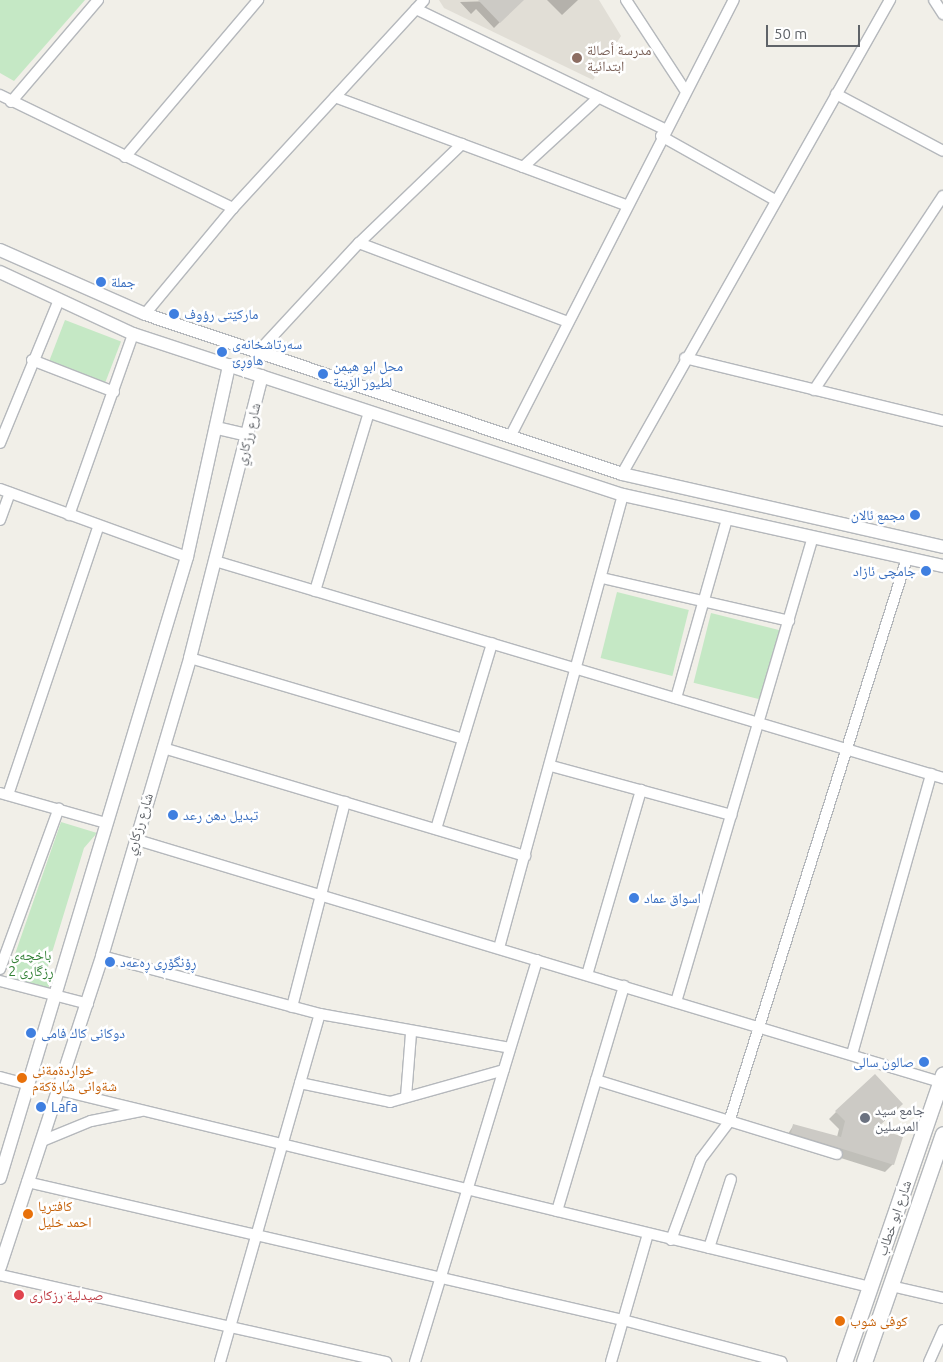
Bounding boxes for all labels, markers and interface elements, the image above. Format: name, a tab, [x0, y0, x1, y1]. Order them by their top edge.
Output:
scale bar	[768, 15, 862, 47]
text: 50 m	[774, 25, 807, 42]
place label: مدرسة أصالة ابتدائية	[587, 42, 651, 74]
marker: مدرسة أصالة ابتدائية	[571, 52, 583, 64]
place label: جملة	[111, 274, 135, 290]
marker: جملة	[95, 276, 107, 288]
place label: ماركێتى رؤوف	[184, 306, 258, 322]
marker: ماركێتى رؤوف	[168, 308, 180, 320]
place label: سەرتاشخانەى ھاوڕێ	[232, 336, 302, 368]
marker: سەرتاشخانەى ھاوڕێ	[216, 346, 228, 358]
place label: محل ابو هيمن لطيور الزينة	[333, 358, 403, 391]
marker: محل ابو هيمن لطيور الزينة	[317, 368, 329, 380]
street label: شارع رزكاري	[232, 401, 264, 467]
place label: مجمع ئالان	[851, 507, 905, 523]
marker: مجمع ئالان	[909, 509, 921, 521]
place label: جامچی ئازاد	[853, 563, 916, 579]
marker: جامچی ئازاد	[920, 565, 932, 577]
street label: شارع رزكاري	[122, 791, 156, 857]
place label: تبديل دهن رعد	[183, 807, 258, 823]
marker: تبديل دهن رعد	[167, 809, 179, 821]
place label: اسواق عماد	[644, 890, 701, 906]
marker: اسواق عماد	[628, 892, 640, 904]
park label: باخچەی ڕزگاری 2	[8, 947, 54, 980]
place label: ڕۆنگۆڕی ڕەعەد	[120, 954, 196, 970]
marker: ڕۆنگۆڕی ڕەعەد	[104, 956, 116, 968]
place label: دوكانى كاك فامى	[41, 1025, 125, 1041]
marker: دوكانى كاك فامى	[25, 1027, 37, 1039]
place label: صالون سالى	[853, 1054, 914, 1070]
marker: صالون سالى	[918, 1056, 930, 1068]
place label: خواردةمةنى شةوانى شارةكةم	[32, 1062, 117, 1094]
marker: خواردةمةنى شةوانى شارةكةم	[16, 1072, 28, 1084]
place label: Lafa	[51, 1099, 78, 1115]
marker: Lafa	[35, 1101, 47, 1113]
place label: جامع سيد المرسلين	[875, 1102, 925, 1134]
marker: جامع سيد المرسلين	[859, 1112, 871, 1124]
street label: شارع ابو خطاب	[873, 1178, 915, 1258]
place label: كافتريا احمد خليل	[38, 1198, 92, 1230]
marker: كافتريا احمد خليل	[22, 1208, 34, 1220]
place label: صيدلية رزكارى	[29, 1287, 103, 1303]
marker: صيدلية رزكارى	[13, 1289, 25, 1301]
place label: كوفى شوب	[850, 1313, 908, 1329]
marker: كوفى شوب	[834, 1315, 846, 1327]

